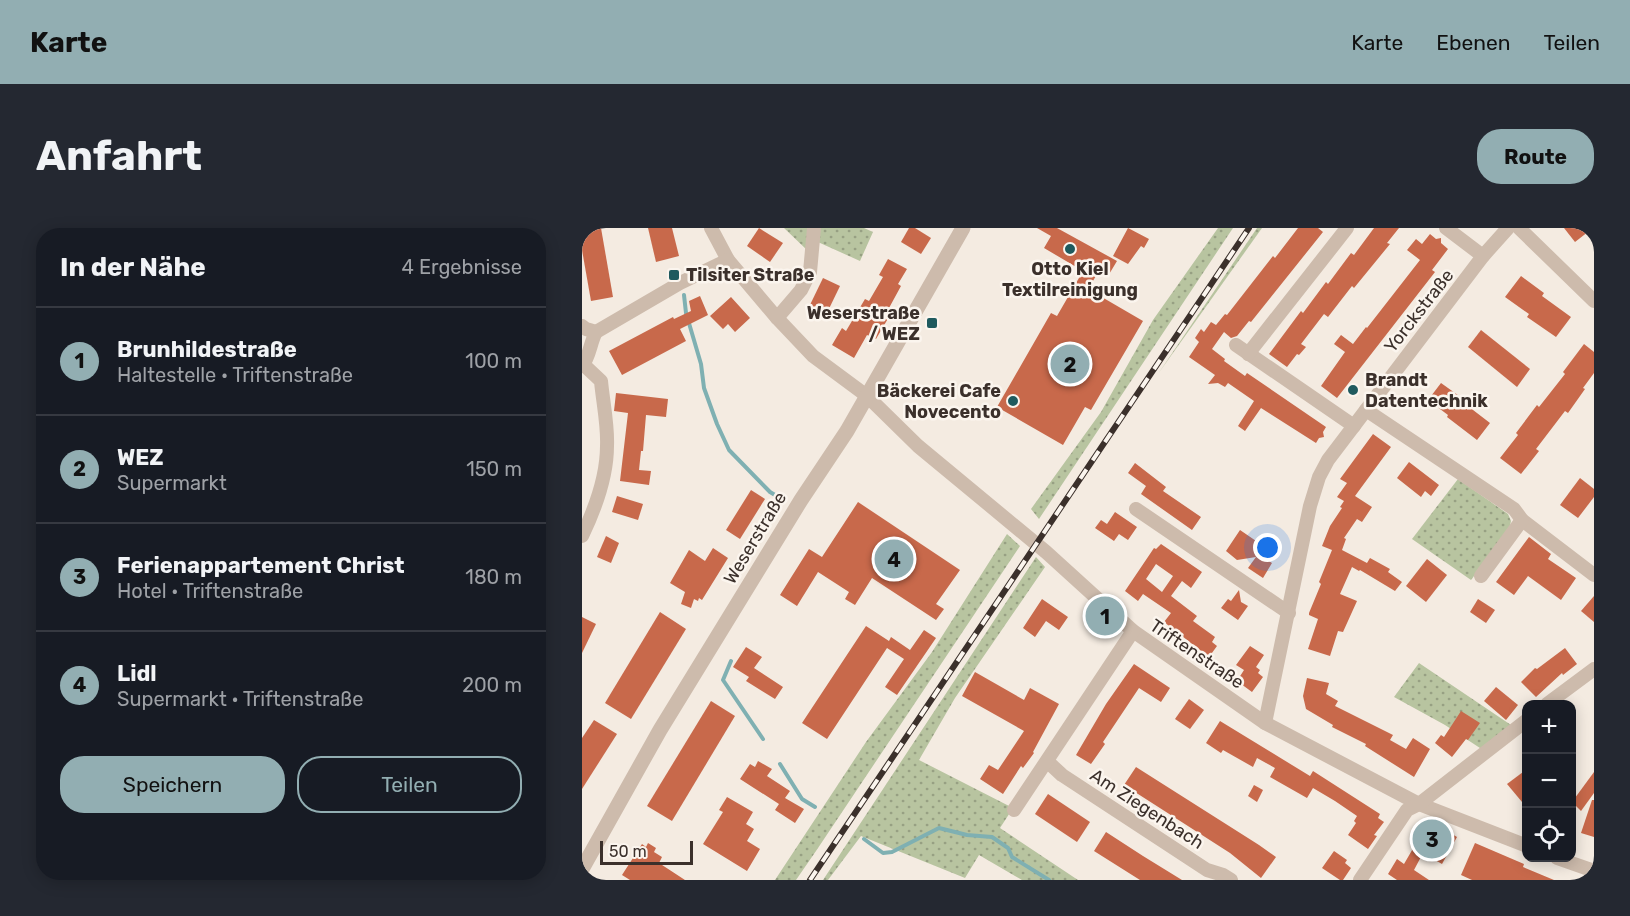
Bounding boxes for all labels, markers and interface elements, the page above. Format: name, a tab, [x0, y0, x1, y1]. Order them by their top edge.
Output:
text: Karte	[30, 26, 107, 59]
text: Karte	[1351, 30, 1403, 55]
text: Ebenen	[1436, 30, 1510, 55]
text: Teilen	[1543, 30, 1600, 55]
button: Route	[1477, 129, 1594, 184]
text: Anfahrt	[36, 131, 202, 181]
marker: Otto Kiel Textilreinigung	[1063, 242, 1077, 256]
text: In der Nähe	[60, 252, 206, 283]
text: 4 Ergebnisse	[402, 255, 522, 279]
place label: Otto Kiel Textilreinigung	[1002, 258, 1138, 301]
place label: Tilsiter Straße	[686, 264, 815, 286]
street label: Yorckstraße	[1380, 265, 1458, 357]
marker: Tilsiter Straße	[667, 268, 681, 282]
place label: Weserstraße / WEZ	[807, 302, 920, 345]
marker: Weserstraße / WEZ	[925, 316, 939, 330]
text: Brunhildestraße	[117, 336, 297, 363]
pin: 2	[1050, 342, 1090, 386]
text: 1	[75, 349, 84, 373]
text: 100 m	[465, 349, 522, 373]
text: Haltestelle · Triftenstraße	[117, 363, 353, 387]
place label: Brandt Datentechnik	[1365, 369, 1488, 412]
place label: Bäckerei Cafe Novecento	[877, 380, 1001, 423]
marker: Brandt Datentechnik	[1346, 383, 1360, 397]
marker: Bäckerei Cafe Novecento	[1006, 394, 1020, 408]
text: WEZ	[117, 444, 164, 471]
text: 2	[73, 457, 86, 481]
text: 150 m	[466, 457, 522, 481]
text: Supermarkt	[117, 471, 227, 495]
street label: Weserstraße	[719, 488, 791, 588]
your location	[1253, 533, 1282, 562]
pin: 4	[874, 536, 914, 582]
text: Ferienappartement Christ	[117, 552, 405, 579]
text: 3	[73, 565, 86, 589]
text: 180 m	[465, 565, 522, 589]
text: Hotel · Triftenstraße	[117, 579, 303, 603]
pin: 1	[1086, 594, 1124, 638]
street label: Triftenstraße	[1146, 615, 1248, 693]
text: Lidl	[117, 660, 157, 687]
text: 4	[73, 673, 86, 697]
text: 200 m	[462, 673, 522, 697]
text: Supermarkt · Triftenstraße	[117, 687, 363, 711]
map controls	[1522, 700, 1576, 862]
button: +	[1522, 700, 1576, 754]
button: −	[1522, 754, 1576, 808]
button: Speichern	[60, 756, 285, 813]
button: Teilen	[297, 756, 522, 813]
street label: Am Ziegenbach	[1086, 764, 1208, 854]
button: locate	[1522, 808, 1576, 862]
pin: 3	[1412, 816, 1452, 862]
scale bar	[600, 838, 693, 866]
text: 50 m	[609, 842, 647, 861]

